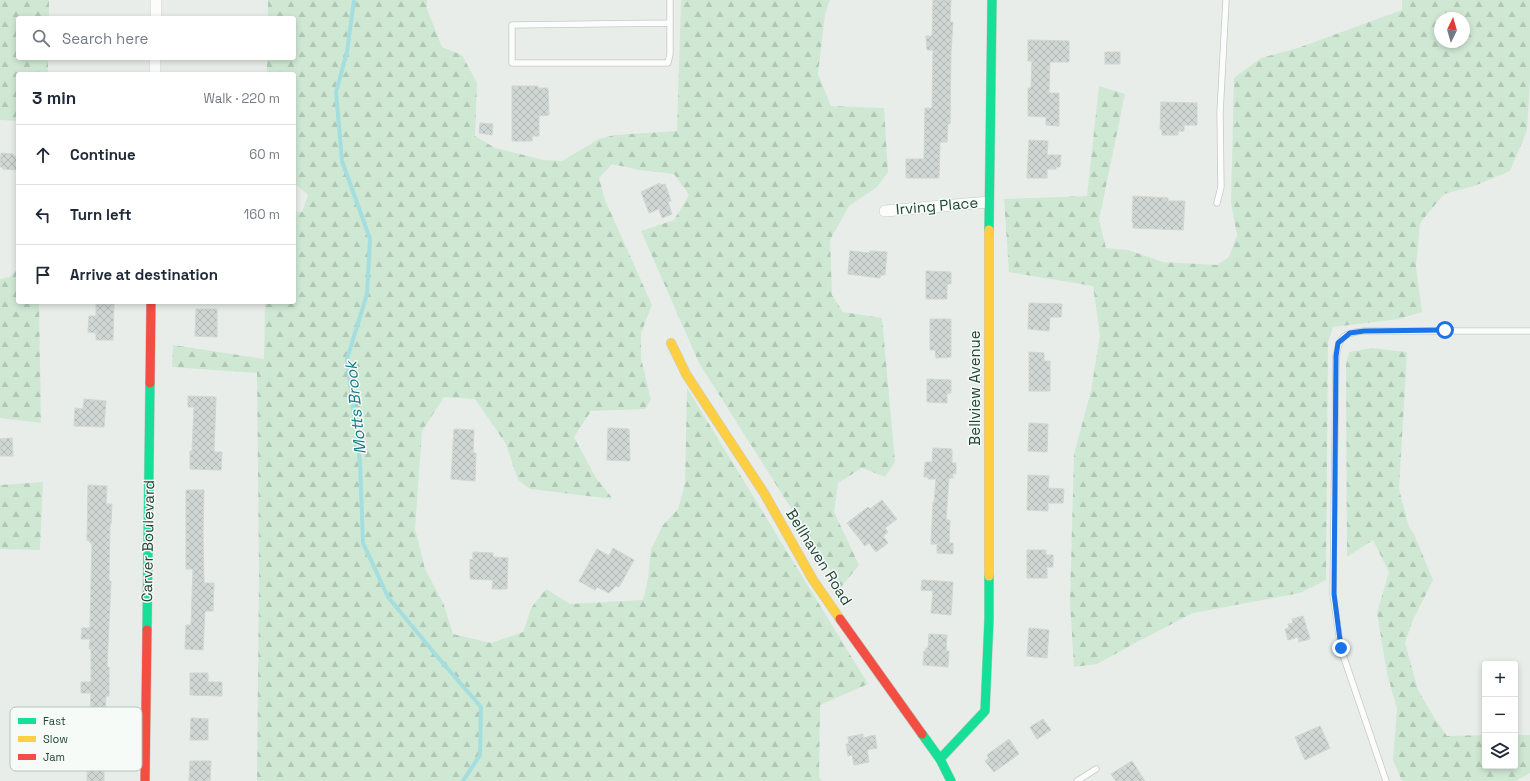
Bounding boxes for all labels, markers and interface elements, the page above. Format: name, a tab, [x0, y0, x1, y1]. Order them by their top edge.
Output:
north arrow	[1434, 12, 1470, 48]
search box	[16, 16, 296, 60]
icon: search	[30, 27, 52, 49]
text: Search here	[62, 29, 148, 48]
text: 3 min	[32, 87, 76, 109]
text: Walk · 220 m	[203, 90, 280, 107]
icon: ahead	[32, 144, 54, 166]
text: Continue	[70, 145, 136, 164]
text: 60 m	[249, 146, 280, 163]
street label: Irving Place	[895, 192, 979, 219]
icon: left	[32, 204, 54, 226]
text: Turn left	[70, 205, 132, 224]
text: 160 m	[244, 206, 280, 223]
icon: arrive	[32, 264, 54, 286]
text: Arrive at destination	[70, 265, 218, 284]
route start	[1436, 321, 1454, 339]
street label: Bellview Avenue	[965, 330, 984, 446]
water label: Motts Brook	[340, 358, 371, 456]
street label: Carver Boulevard	[137, 480, 158, 602]
street label: Bellhaven Road	[782, 505, 857, 608]
route end	[1332, 639, 1350, 657]
map controls	[1482, 661, 1518, 769]
button: +	[1482, 661, 1518, 697]
button: −	[1482, 697, 1518, 733]
legend	[10, 707, 142, 771]
text: Fast	[43, 714, 66, 728]
text: Slow	[43, 732, 68, 746]
button: layers	[1482, 733, 1518, 769]
text: Jam	[43, 750, 65, 764]

